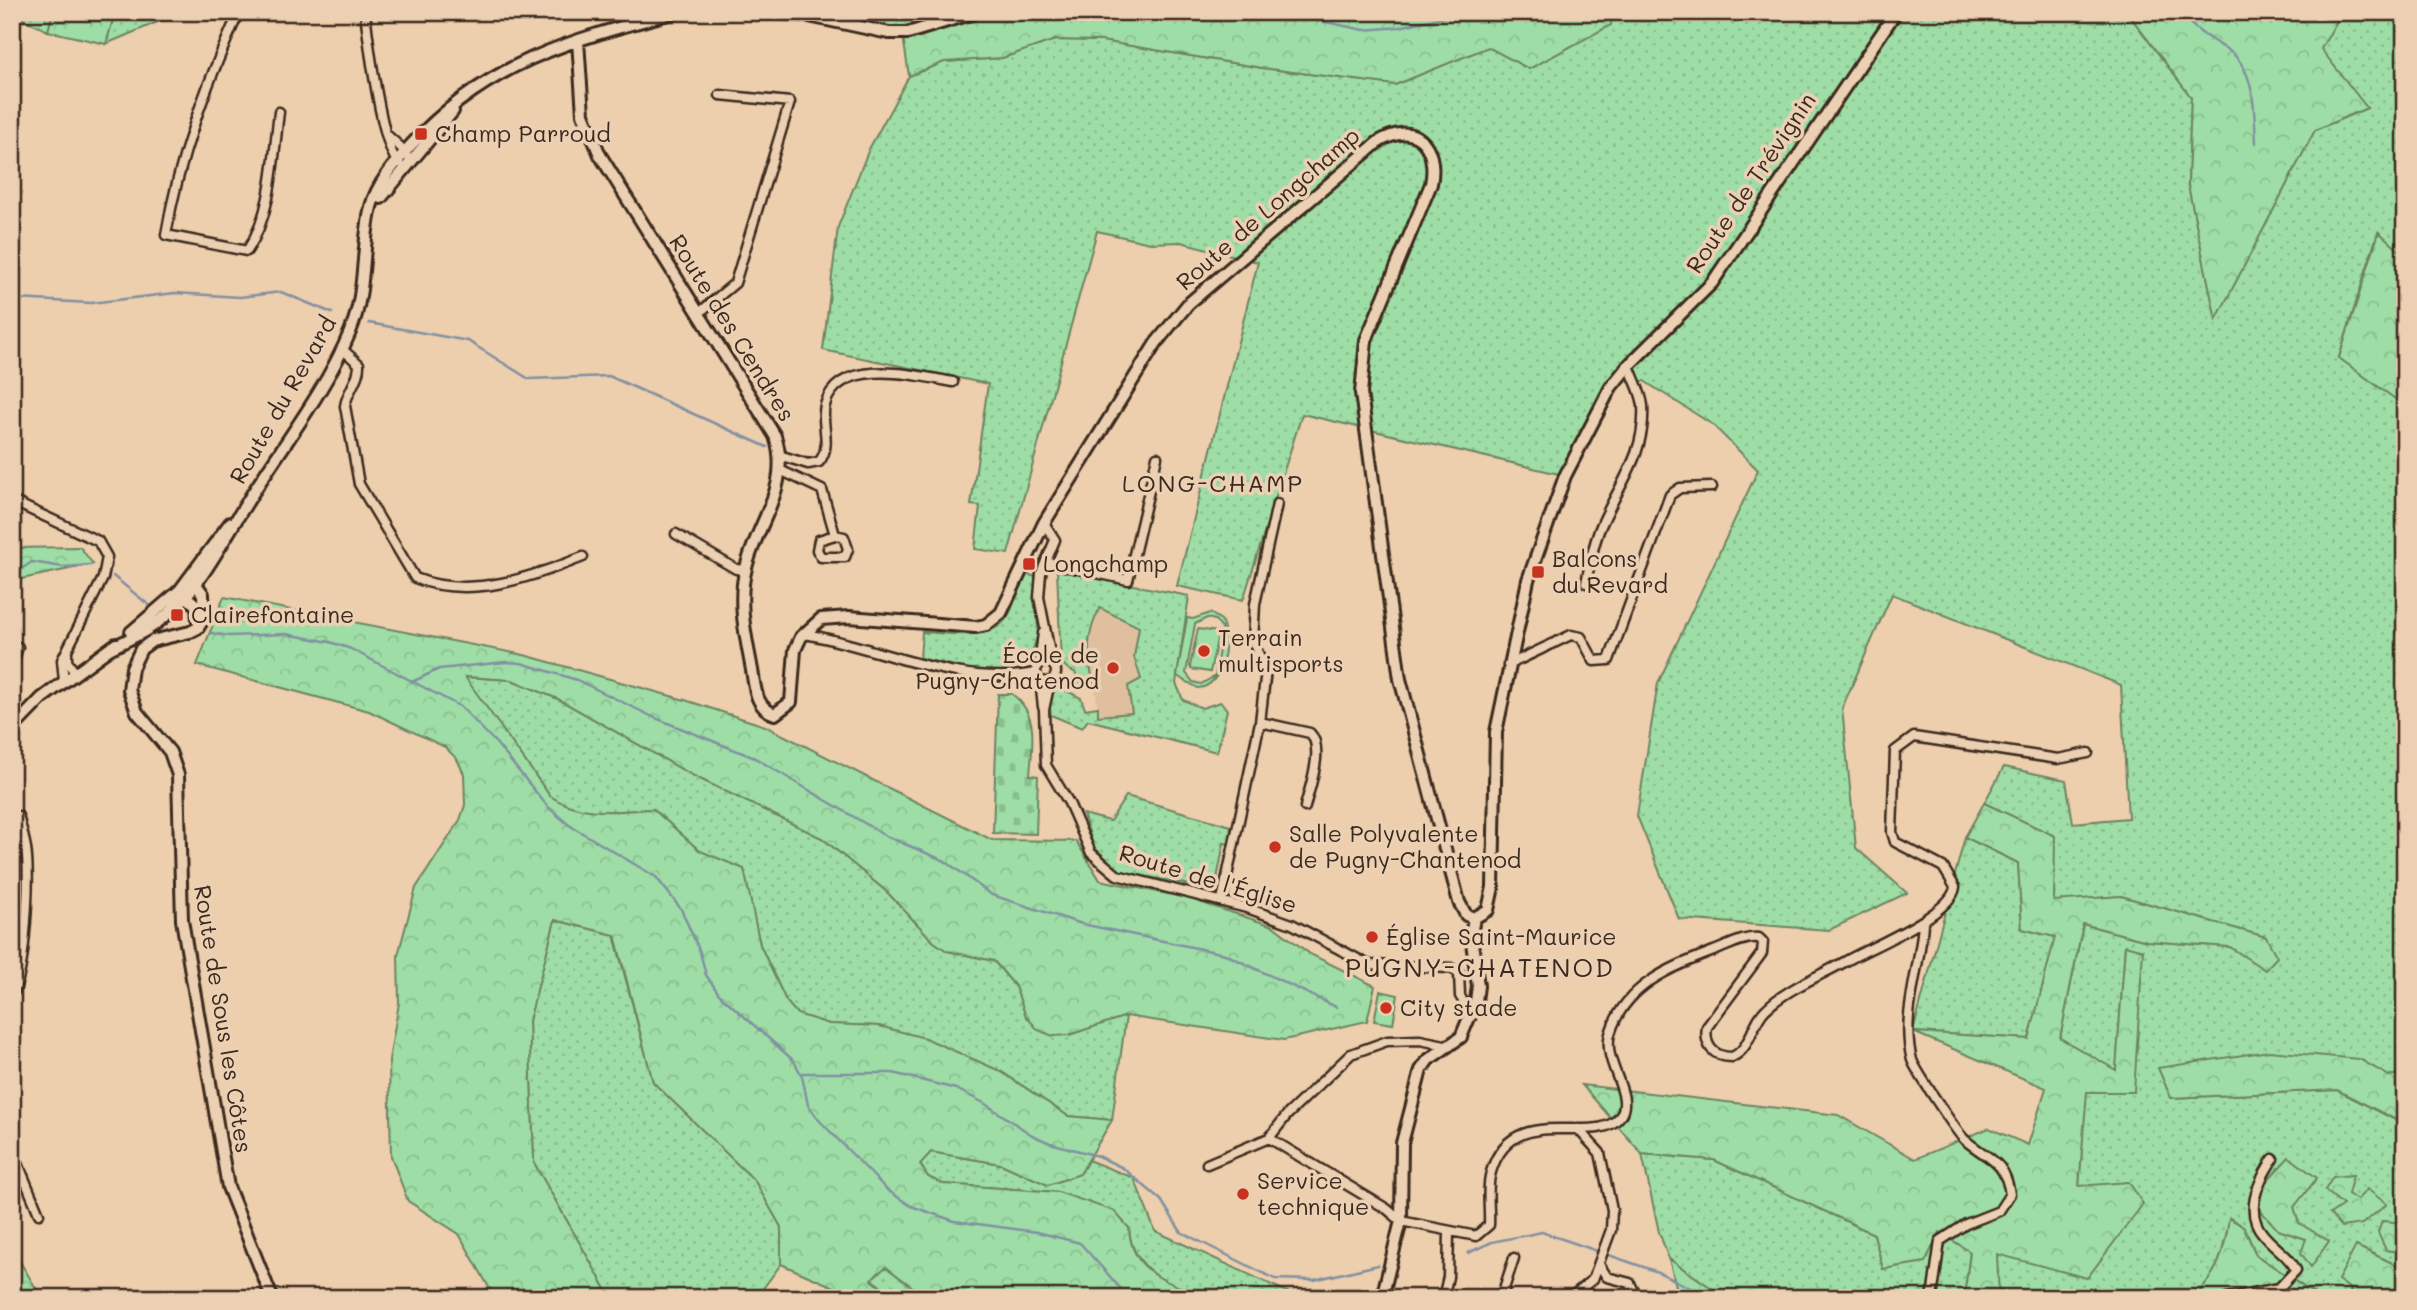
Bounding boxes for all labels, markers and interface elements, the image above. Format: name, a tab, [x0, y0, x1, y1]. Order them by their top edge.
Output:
street label: Route de Trévignin	[1679, 86, 1822, 279]
place label: Champ Parroud	[435, 118, 611, 148]
street label: Route de Longchamp	[1169, 120, 1365, 296]
marker: Champ Parroud	[413, 126, 429, 142]
street label: Route des Cendres	[663, 228, 803, 427]
street label: Route du Revard	[222, 310, 342, 489]
district label: LONG-CHAMP	[1122, 467, 1304, 498]
place label: Balcons du Revard	[1552, 543, 1668, 599]
place label: Longchamp	[1043, 548, 1168, 578]
marker: Longchamp	[1021, 556, 1037, 572]
marker: Balcons du Revard	[1530, 564, 1546, 580]
place label: Clairefontaine	[191, 599, 354, 629]
marker: Clairefontaine	[169, 607, 185, 623]
place label: Terrain multisports	[1218, 622, 1344, 678]
place label: École de Pugny-Chatenod	[916, 639, 1099, 695]
marker: Terrain multisports	[1196, 643, 1212, 659]
marker: École de Pugny-Chatenod	[1105, 660, 1121, 676]
place label: Salle Polyvalente de Pugny-Chantenod	[1289, 818, 1521, 874]
street label: Route de l'Église	[1116, 837, 1301, 919]
marker: Salle Polyvalente de Pugny-Chantenod	[1267, 839, 1283, 855]
street label: Route de Sous les Côtes	[188, 883, 260, 1155]
place label: Église Saint-Maurice	[1386, 921, 1617, 951]
marker: Église Saint-Maurice	[1364, 929, 1380, 945]
district label: PUGNY-CHATENOD	[1345, 950, 1615, 984]
place label: City stade	[1400, 992, 1517, 1022]
marker: City stade	[1378, 1000, 1394, 1016]
place label: Service technique	[1257, 1165, 1369, 1221]
marker: Service technique	[1235, 1186, 1251, 1202]

